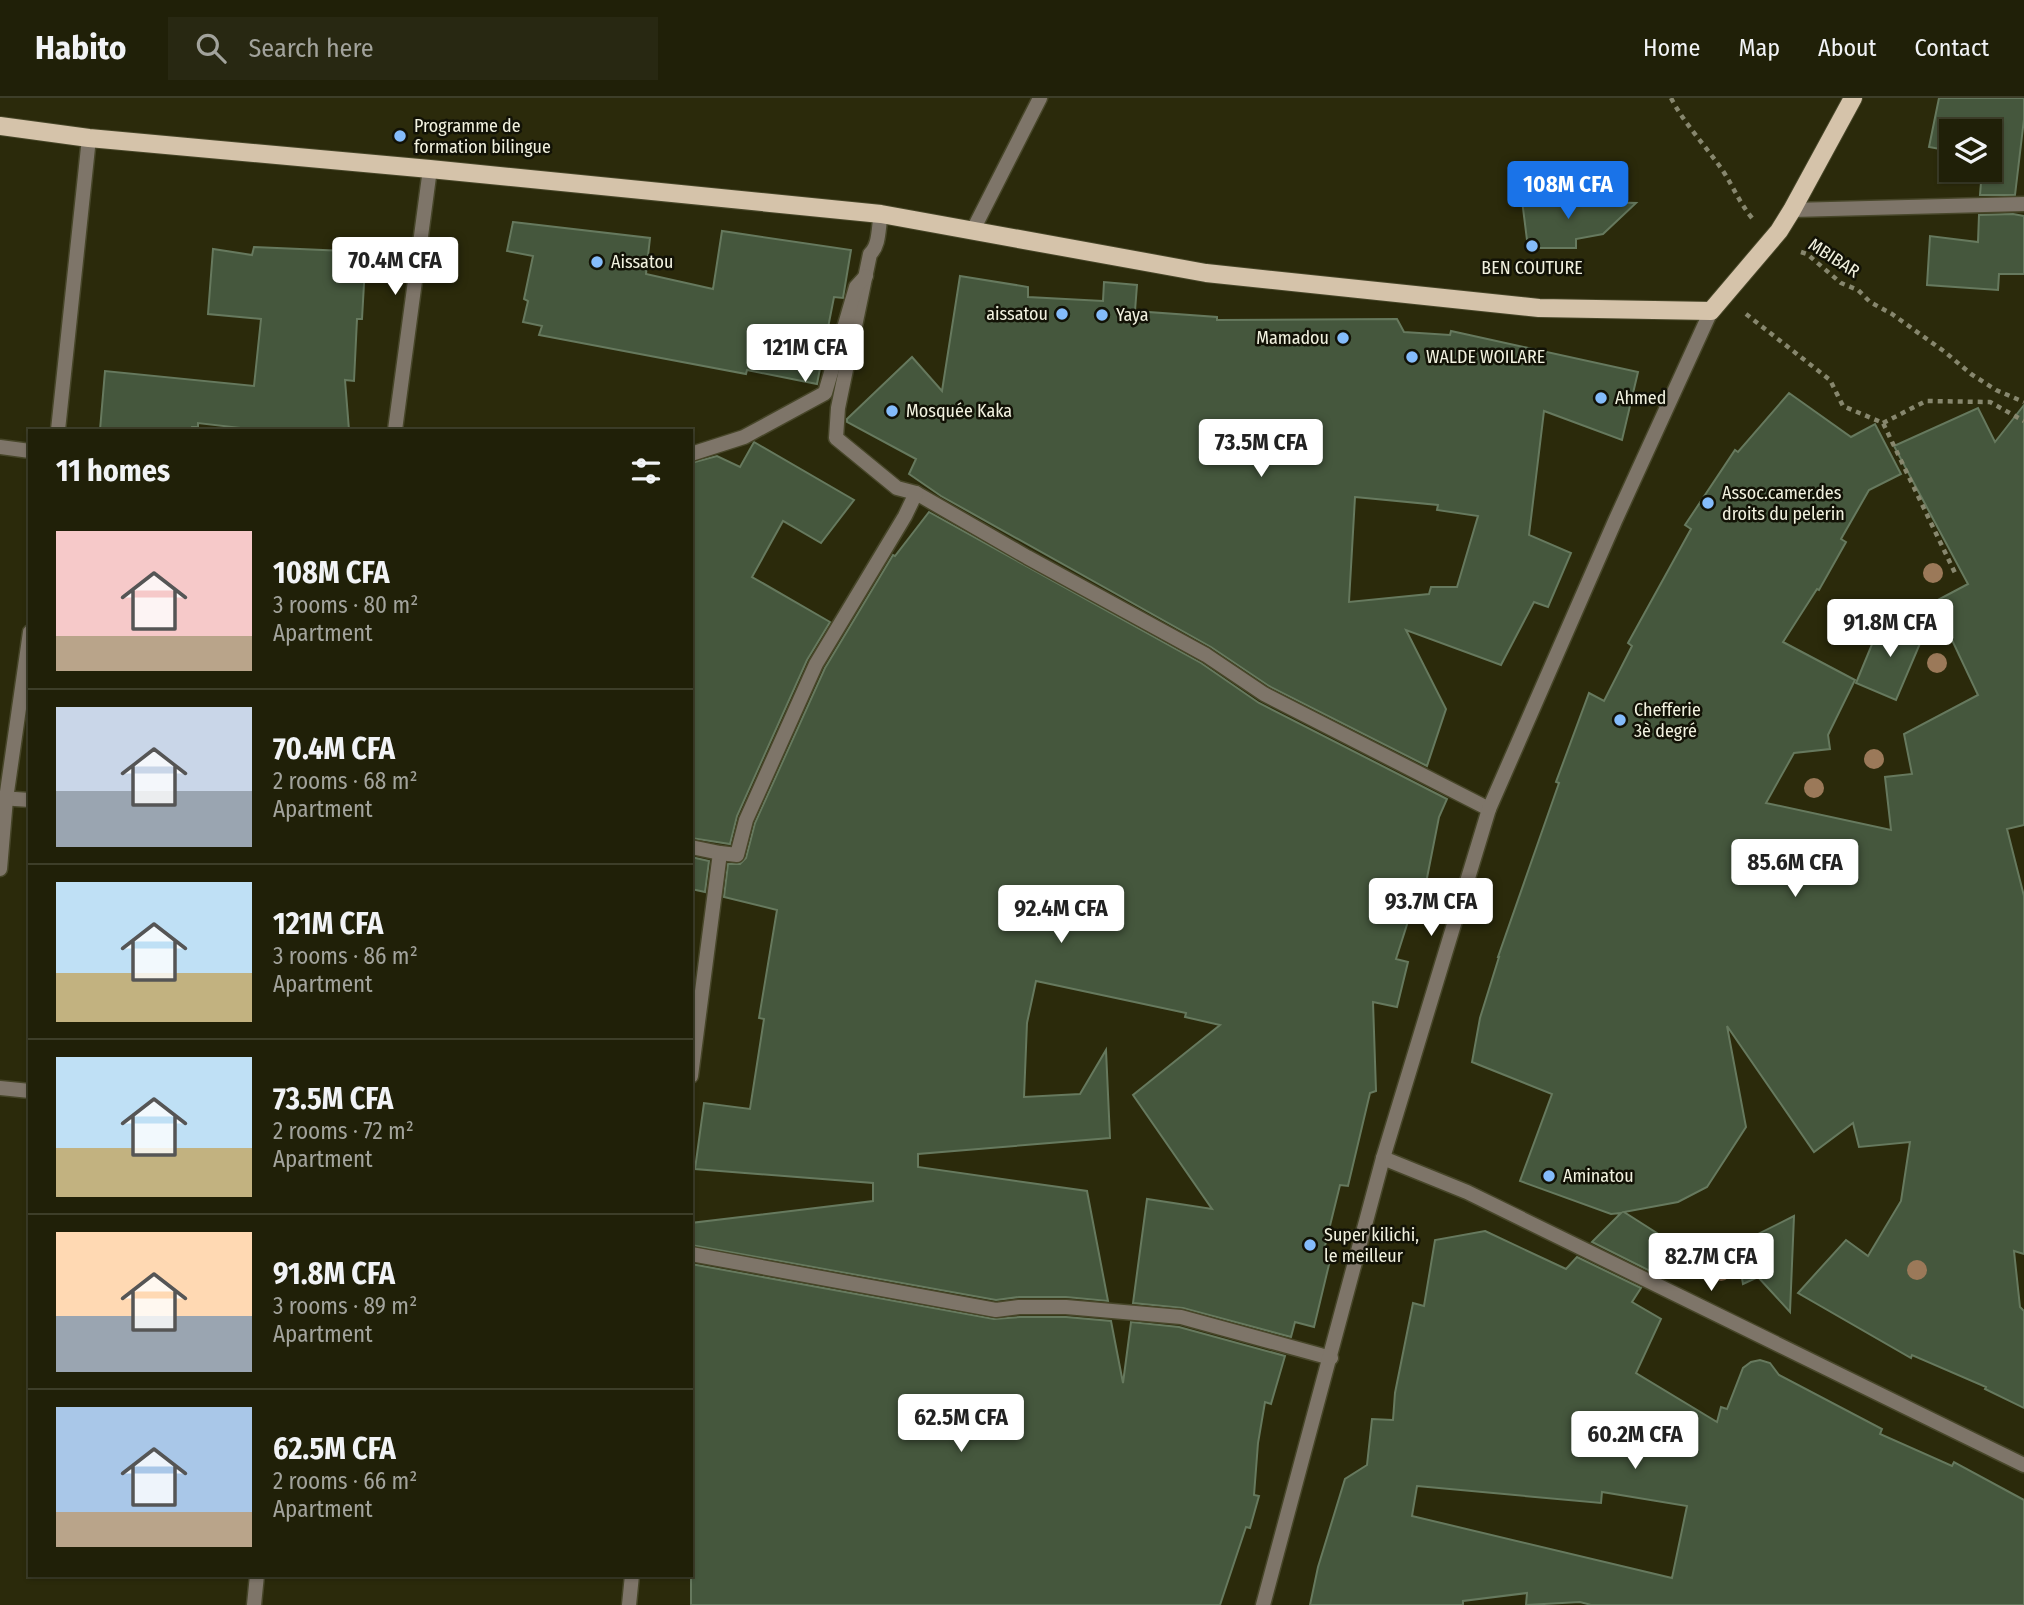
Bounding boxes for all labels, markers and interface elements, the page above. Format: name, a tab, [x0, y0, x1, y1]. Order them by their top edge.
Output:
search box	[168, 17, 658, 80]
text: Habito	[35, 28, 126, 68]
icon: search	[192, 29, 230, 67]
text: Search here	[248, 33, 374, 64]
text: Home	[1643, 34, 1700, 62]
text: Map	[1738, 34, 1780, 62]
text: About	[1818, 34, 1876, 62]
text: Contact	[1914, 34, 1989, 62]
place label: Programme de formation bilingue	[414, 115, 551, 158]
map controls	[1939, 119, 2002, 182]
button: layers	[1939, 119, 2002, 182]
marker: Programme de formation bilingue	[392, 128, 408, 144]
pin: 108M CFA	[1496, 162, 1640, 221]
text: 108M CFA	[1523, 170, 1613, 198]
street label: MBIBAR	[1804, 233, 1864, 283]
pin: 70.4M CFA	[315, 238, 475, 297]
marker: BEN COUTURE	[1524, 238, 1540, 254]
text: 70.4M CFA	[348, 246, 442, 274]
place label: Aissatou	[611, 251, 673, 273]
marker: Aissatou	[589, 254, 605, 270]
place label: BEN COUTURE	[1481, 257, 1583, 279]
place label: aissatou	[986, 303, 1048, 325]
place label: Yaya	[1116, 304, 1149, 326]
marker: aissatou	[1054, 306, 1070, 322]
marker: Yaya	[1094, 307, 1110, 323]
pin: 121M CFA	[733, 324, 877, 384]
place label: Mamadou	[1256, 327, 1329, 349]
marker: Mamadou	[1335, 330, 1351, 346]
text: 121M CFA	[763, 333, 847, 361]
place label: WALDE WOILARE	[1426, 346, 1545, 368]
marker: WALDE WOILARE	[1404, 349, 1420, 365]
place label: Ahmed	[1615, 387, 1666, 409]
marker: Ahmed	[1593, 390, 1609, 406]
place label: Mosquée Kaka	[906, 400, 1012, 422]
marker: Mosquée Kaka	[884, 403, 900, 419]
pin: 73.5M CFA	[1181, 420, 1341, 479]
text: 73.5M CFA	[1215, 428, 1307, 456]
icon: filters	[627, 452, 665, 490]
text: 11 homes	[56, 453, 170, 489]
place label: Assoc.camer.des droits du pelerin	[1722, 482, 1845, 525]
marker: Assoc.camer.des droits du pelerin	[1700, 495, 1716, 511]
text: 108M CFA	[273, 555, 390, 591]
icon: home	[112, 559, 196, 643]
text: 3 rooms · 80 m²	[273, 591, 418, 619]
pin: 91.8M CFA	[1810, 600, 1970, 659]
text: 91.8M CFA	[1843, 608, 1937, 636]
text: Apartment	[273, 619, 373, 647]
place label: Chefferie 3è degré	[1634, 699, 1701, 742]
marker: Chefferie 3è degré	[1612, 712, 1628, 728]
text: 70.4M CFA	[273, 731, 395, 767]
icon: home	[112, 735, 196, 819]
text: 2 rooms · 68 m²	[273, 767, 418, 795]
text: Apartment	[273, 795, 373, 823]
pin: 85.6M CFA	[1715, 840, 1875, 899]
text: 85.6M CFA	[1747, 848, 1843, 876]
pin: 93.7M CFA	[1351, 878, 1511, 938]
pin: 92.4M CFA	[981, 886, 1141, 945]
text: 93.7M CFA	[1385, 887, 1477, 915]
text: 92.4M CFA	[1014, 894, 1108, 922]
text: 121M CFA	[273, 906, 383, 942]
icon: home	[112, 910, 196, 994]
text: 3 rooms · 86 m²	[273, 942, 418, 970]
text: Apartment	[273, 970, 373, 998]
text: 73.5M CFA	[273, 1081, 393, 1117]
icon: home	[112, 1085, 196, 1169]
text: 2 rooms · 72 m²	[273, 1117, 414, 1145]
text: Apartment	[273, 1145, 373, 1173]
place label: Aminatou	[1563, 1165, 1634, 1187]
marker: Aminatou	[1541, 1168, 1557, 1184]
place label: Super kilichi, le meilleur	[1324, 1224, 1419, 1267]
pin: 82.7M CFA	[1631, 1234, 1791, 1293]
marker: Super kilichi, le meilleur	[1302, 1237, 1318, 1253]
text: 82.7M CFA	[1665, 1242, 1757, 1270]
text: 91.8M CFA	[273, 1256, 395, 1292]
icon: home	[112, 1260, 196, 1344]
text: 3 rooms · 89 m²	[273, 1292, 417, 1320]
text: Apartment	[273, 1320, 373, 1348]
pin: 62.5M CFA	[881, 1394, 1041, 1454]
text: 62.5M CFA	[914, 1403, 1008, 1431]
pin: 60.2M CFA	[1555, 1412, 1715, 1471]
text: 60.2M CFA	[1587, 1420, 1683, 1448]
text: 62.5M CFA	[273, 1431, 396, 1467]
icon: home	[112, 1435, 196, 1519]
text: 2 rooms · 66 m²	[273, 1467, 417, 1495]
text: Apartment	[273, 1495, 373, 1523]

